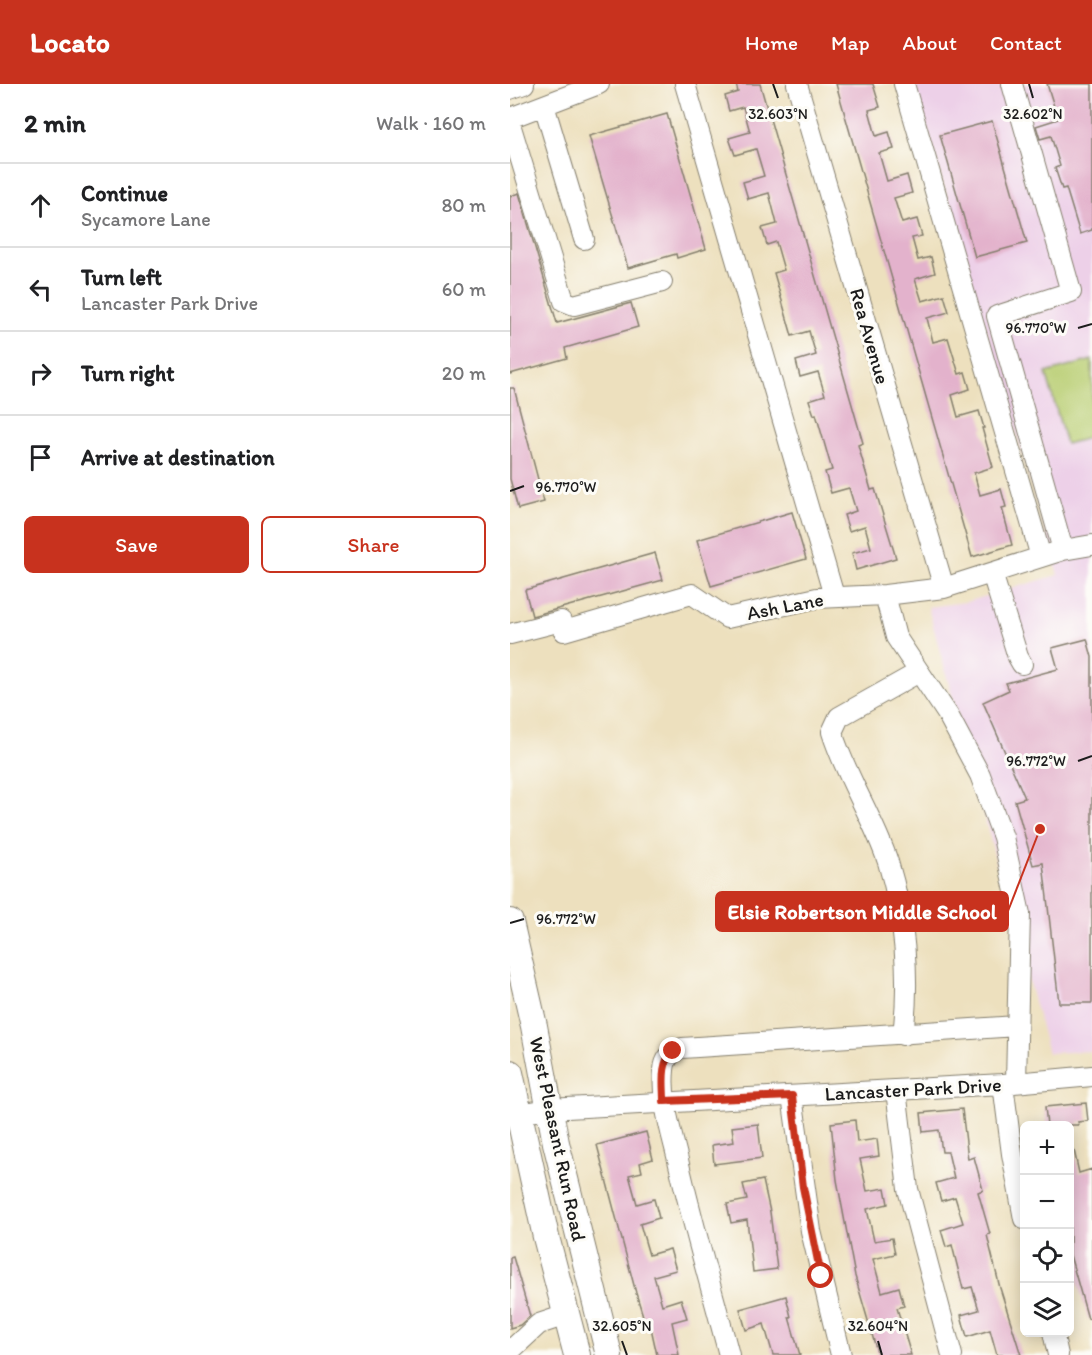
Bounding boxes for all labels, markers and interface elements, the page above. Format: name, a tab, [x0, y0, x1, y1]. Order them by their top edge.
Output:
text: Locato	[30, 25, 110, 59]
text: Home	[745, 30, 798, 55]
text: Map	[831, 30, 870, 55]
text: About	[903, 30, 957, 55]
text: Contact	[990, 30, 1062, 55]
text: 32.603°N	[748, 105, 808, 123]
text: 32.602°N	[1003, 105, 1063, 123]
text: 2 min	[24, 107, 86, 139]
text: Walk · 160 m	[376, 111, 486, 135]
text: Continue	[81, 180, 168, 207]
icon: ahead	[24, 189, 57, 222]
text: 80 m	[441, 193, 486, 217]
text: Sycamore Lane	[81, 207, 211, 231]
text: Turn left	[81, 264, 162, 291]
icon: left	[24, 273, 57, 306]
text: 60 m	[442, 277, 486, 301]
street label: Rea Avenue	[845, 285, 895, 387]
text: Lancaster Park Drive	[81, 291, 258, 315]
text: 96.770°W	[1006, 319, 1067, 337]
icon: right	[24, 357, 57, 390]
text: Turn right	[81, 360, 175, 387]
text: 20 m	[442, 361, 486, 385]
icon: arrive	[24, 441, 57, 474]
text: Arrive at destination	[81, 444, 275, 471]
text: 96.770°W	[536, 478, 597, 496]
button: Save	[24, 516, 249, 573]
button: Share	[261, 516, 486, 573]
street label: Ash Lane	[745, 587, 825, 625]
text: 96.772°W	[1006, 752, 1066, 770]
callout: Elsie Robertson Middle School	[716, 892, 1008, 931]
text: Elsie Robertson Middle School	[727, 899, 998, 924]
text: 96.772°W	[536, 910, 596, 928]
street label: West Pleasant Run Road	[525, 1035, 591, 1244]
route end	[659, 1037, 685, 1063]
street label: Lancaster Park Drive	[824, 1072, 1002, 1106]
map controls	[1020, 1121, 1074, 1337]
button: +	[1020, 1121, 1074, 1175]
button: −	[1020, 1175, 1074, 1229]
button: locate	[1020, 1229, 1074, 1283]
route start	[807, 1262, 833, 1288]
button: layers	[1020, 1283, 1074, 1337]
text: 32.605°N	[592, 1317, 652, 1335]
text: 32.604°N	[848, 1317, 908, 1335]

